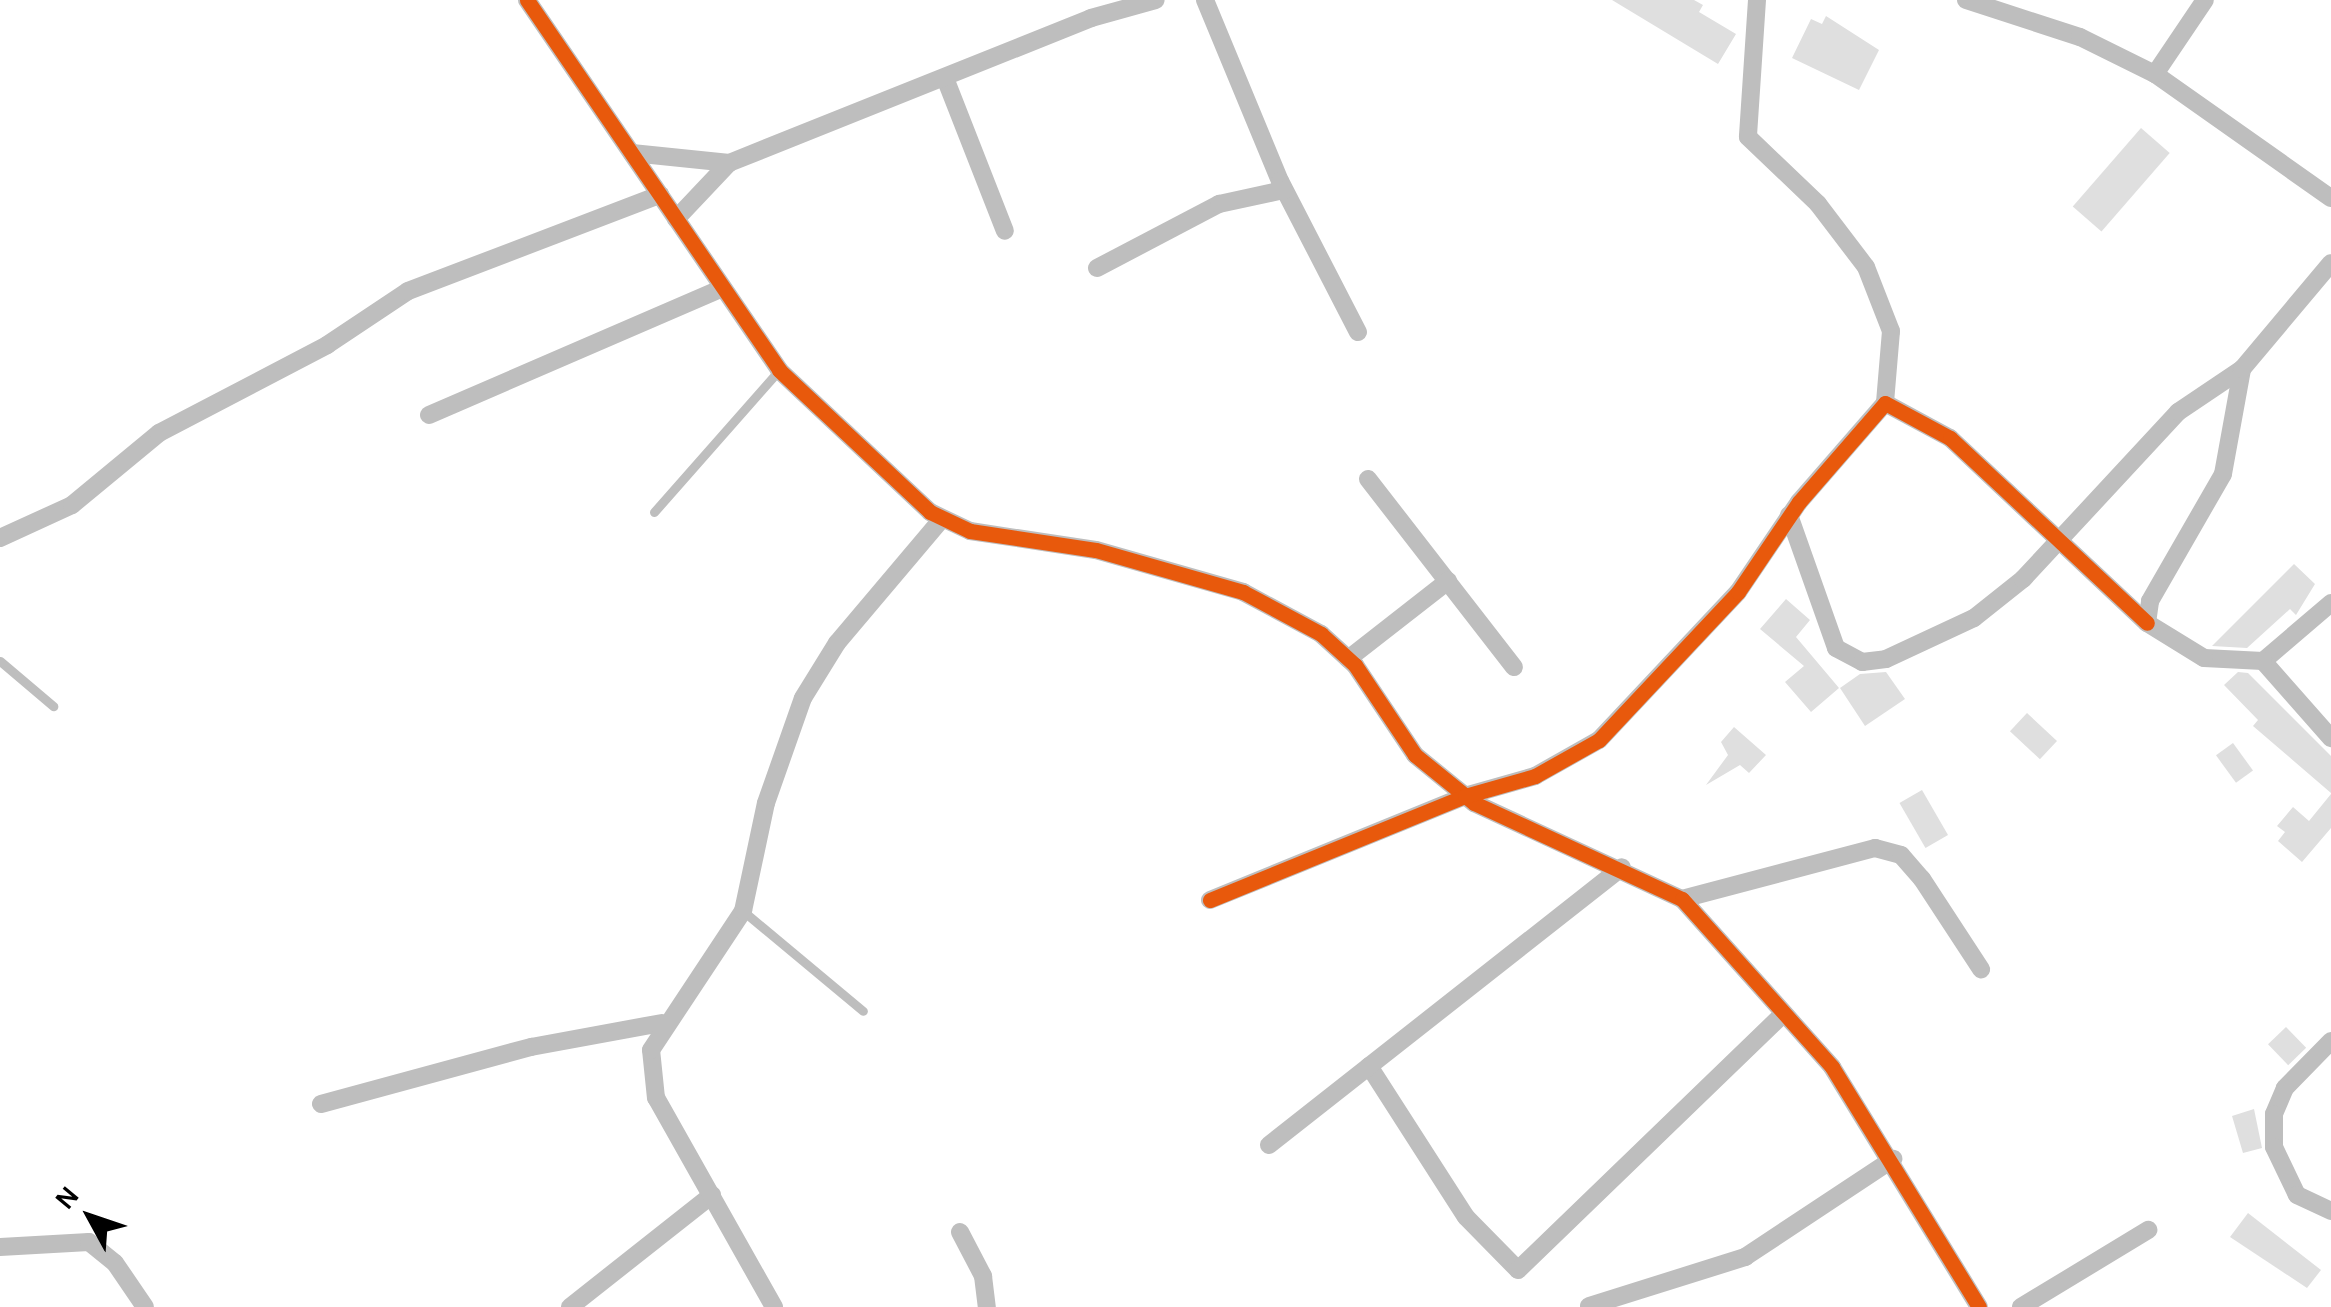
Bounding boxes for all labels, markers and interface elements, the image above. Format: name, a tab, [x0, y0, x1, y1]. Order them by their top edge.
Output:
north arrow	[40, 1167, 140, 1267]
text: N	[48, 1179, 86, 1216]

